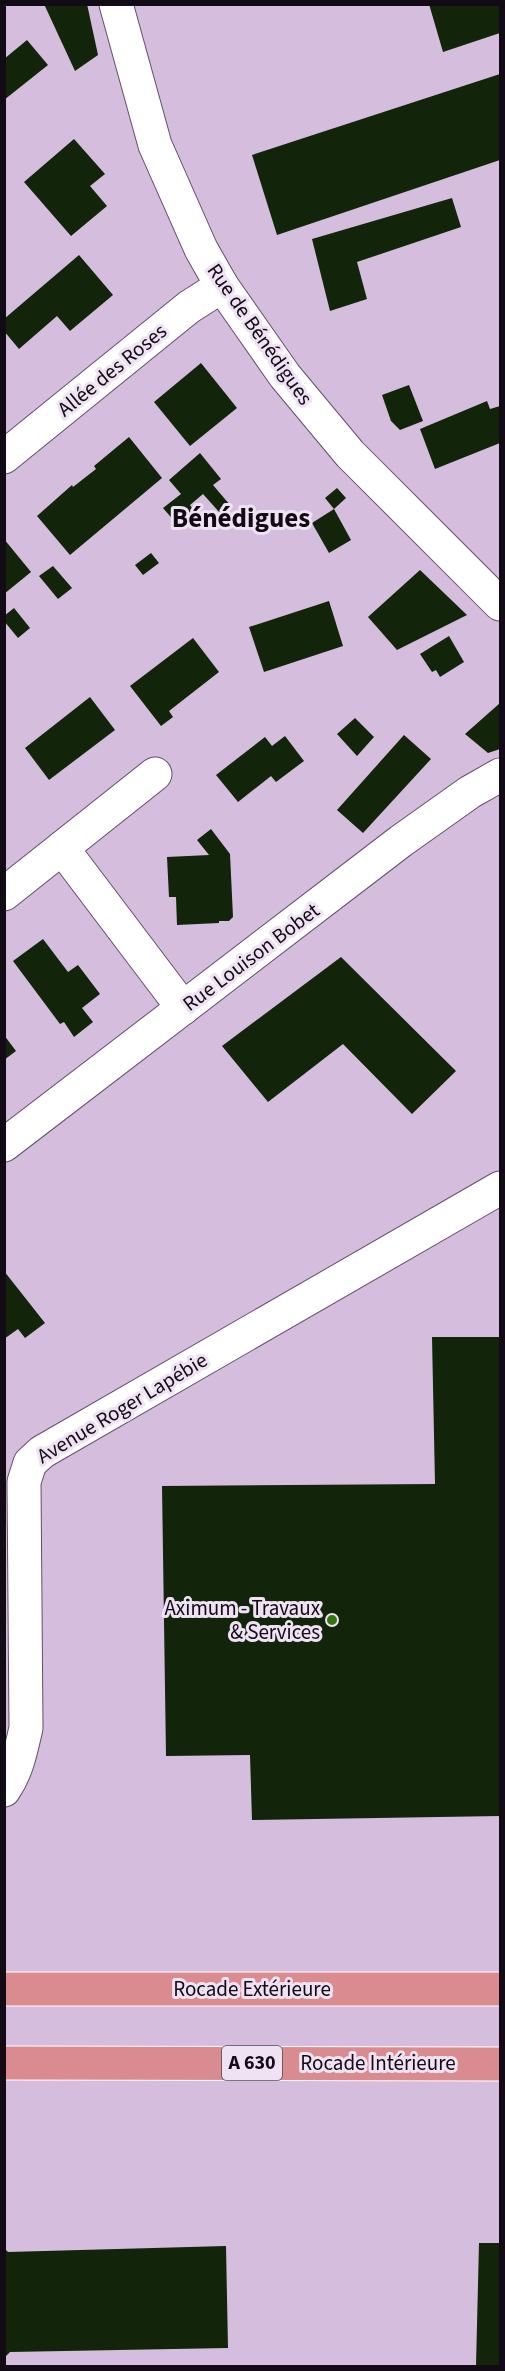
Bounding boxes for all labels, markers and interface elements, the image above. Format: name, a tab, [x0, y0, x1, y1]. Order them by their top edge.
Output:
street label: Rue de Bénédigues	[200, 257, 320, 411]
street label: Allée des Roses	[51, 316, 173, 424]
district label: Bénédigues	[172, 499, 310, 538]
street label: Rue Louison Bobet	[176, 896, 326, 1018]
street label: Avenue Roger Lapébie	[31, 1345, 213, 1471]
place label: Aximum - Travaux & Services	[165, 1593, 321, 1647]
marker: Aximum - Travaux & Services	[325, 1613, 339, 1627]
street label: Rocade Extérieure	[173, 1974, 331, 2004]
road number: A 630	[222, 2046, 282, 2080]
street label: Rocade Intérieure	[300, 2048, 456, 2078]

